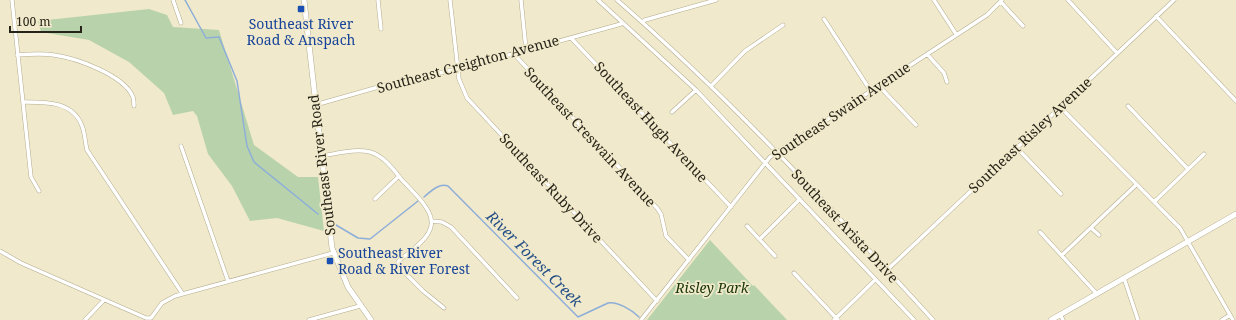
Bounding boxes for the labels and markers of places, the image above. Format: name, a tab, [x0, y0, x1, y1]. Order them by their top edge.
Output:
marker: Southeast River Road & Anspach	[296, 4, 306, 14]
place label: Southeast River Road & Anspach	[247, 14, 356, 49]
place label: Southeast River Road & River Forest	[338, 243, 470, 278]
marker: Southeast River Road & River Forest	[325, 256, 335, 266]

